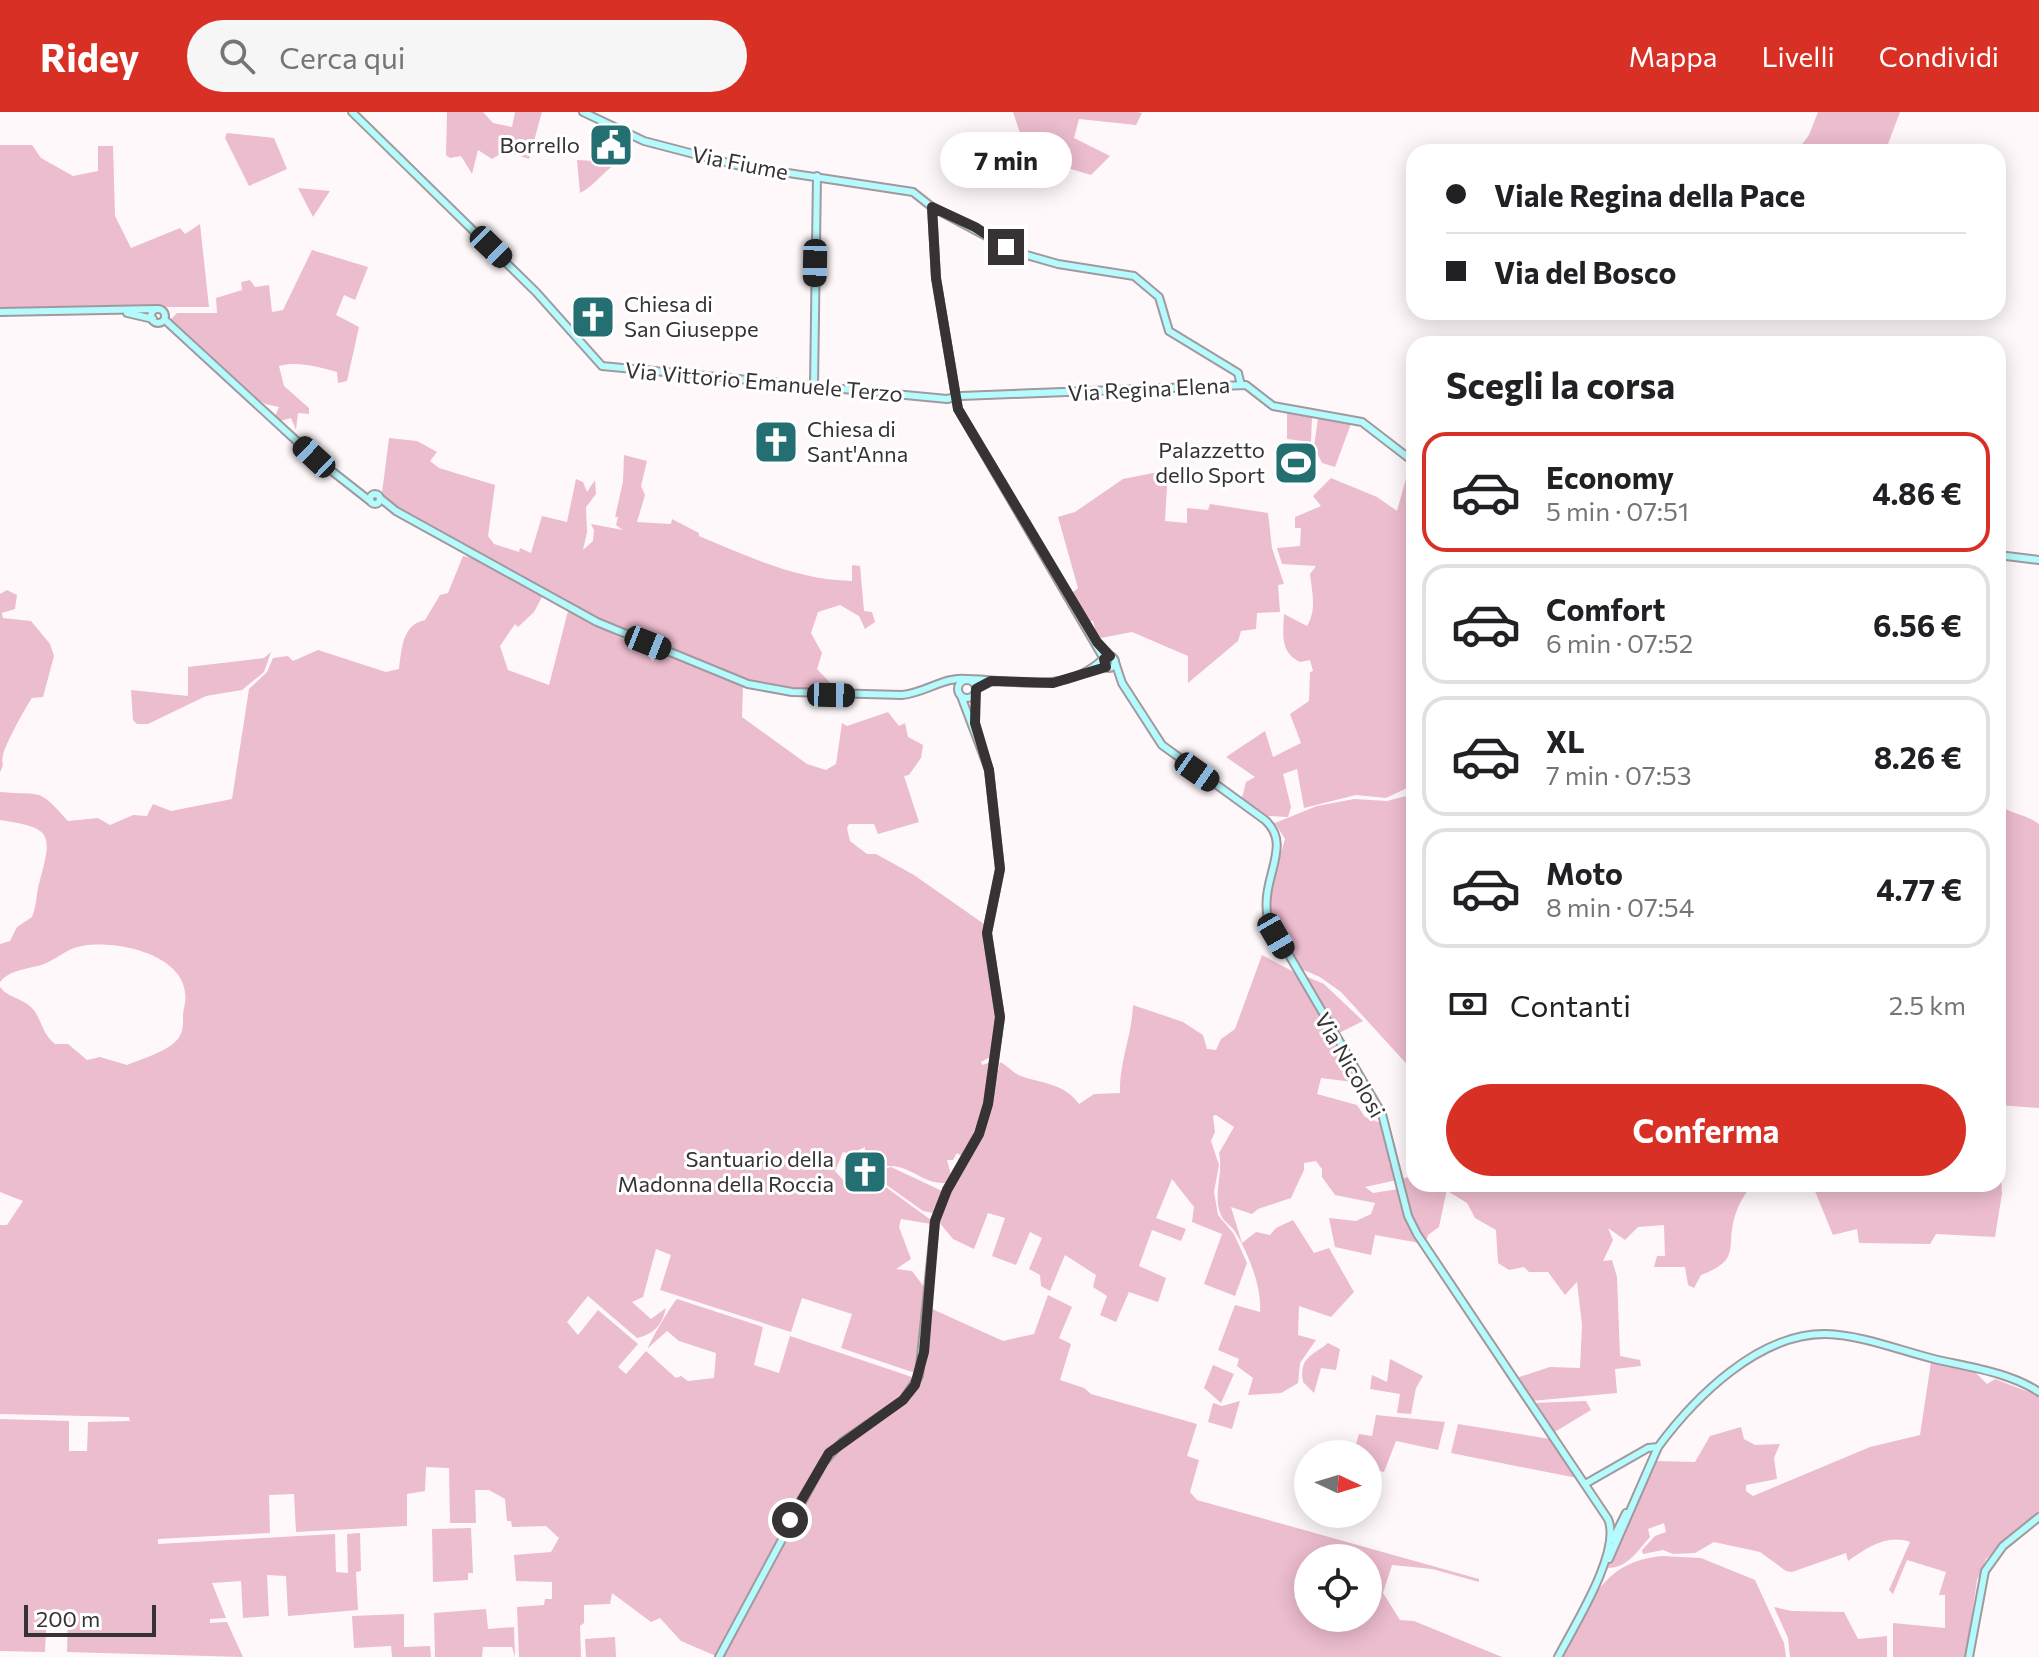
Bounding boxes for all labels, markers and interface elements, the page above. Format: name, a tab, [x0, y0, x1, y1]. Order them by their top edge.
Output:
search box	[187, 20, 747, 92]
text: Ridey	[40, 33, 139, 80]
icon: search	[215, 34, 259, 78]
text: Cerca qui	[279, 38, 405, 75]
text: Mappa	[1629, 39, 1717, 73]
text: Livelli	[1761, 39, 1835, 73]
text: Condividi	[1879, 39, 1999, 73]
public building icon: Borrello	[587, 121, 635, 169]
place label: Borrello	[500, 131, 580, 158]
callout: 7 min	[940, 131, 1072, 187]
street label: Via Fiume	[689, 140, 791, 185]
text: 7 min	[974, 144, 1038, 175]
text: Viale Regina della Pace	[1494, 176, 1805, 213]
car	[465, 222, 517, 272]
route end	[988, 229, 1024, 265]
car	[803, 239, 827, 287]
text: Via del Bosco	[1494, 253, 1676, 290]
place label: Chiesa di San Giuseppe	[624, 290, 759, 342]
church icon: Chiesa di San Giuseppe	[569, 293, 617, 341]
street label: Via Vittorio Emanuele Terzo	[624, 356, 904, 407]
text: Scegli la corsa	[1446, 362, 1675, 406]
street label: Via Regina Elena	[1067, 371, 1231, 406]
place label: Chiesa di Sant'Anna	[807, 415, 908, 467]
church icon: Chiesa di Sant'Anna	[752, 418, 800, 466]
car	[288, 432, 340, 482]
place label: Palazzetto dello Sport	[1155, 436, 1265, 488]
sports icon: Palazzetto dello Sport	[1272, 439, 1320, 487]
icon: car	[1450, 456, 1522, 528]
text: Economy	[1546, 458, 1674, 495]
text: 4.86 €	[1872, 474, 1962, 511]
text: 5 min · 07:51	[1546, 495, 1689, 526]
icon: car	[1450, 588, 1522, 660]
text: Comfort	[1546, 590, 1665, 627]
text: 6.56 €	[1873, 606, 1962, 643]
car	[621, 623, 675, 663]
text: 6 min · 07:52	[1546, 627, 1693, 658]
car	[807, 683, 855, 707]
icon: car	[1450, 720, 1522, 792]
text: XL	[1546, 722, 1585, 759]
text: 8.26 €	[1874, 738, 1962, 775]
car	[1170, 748, 1224, 796]
text: 7 min · 07:53	[1546, 759, 1692, 790]
icon: car	[1450, 852, 1522, 924]
text: Moto	[1546, 854, 1623, 891]
text: 4.77 €	[1876, 870, 1962, 907]
text: 8 min · 07:54	[1546, 891, 1694, 922]
car	[1254, 909, 1298, 963]
icon: cash	[1446, 982, 1490, 1026]
text: Contanti	[1510, 986, 1631, 1023]
text: 2.5 km	[1889, 989, 1966, 1020]
street label: Via Nicolosi	[1310, 1007, 1391, 1122]
button: Conferma	[1446, 1084, 1966, 1176]
place label: Santuario della Madonna della Roccia	[618, 1145, 834, 1197]
church icon: Santuario della Madonna della Roccia	[841, 1148, 889, 1196]
north arrow	[1294, 1440, 1382, 1528]
map controls	[1294, 1440, 1382, 1632]
route start	[772, 1502, 808, 1538]
button: locate	[1294, 1544, 1382, 1632]
scale bar	[24, 1601, 156, 1637]
text: 200 m	[36, 1605, 100, 1632]

